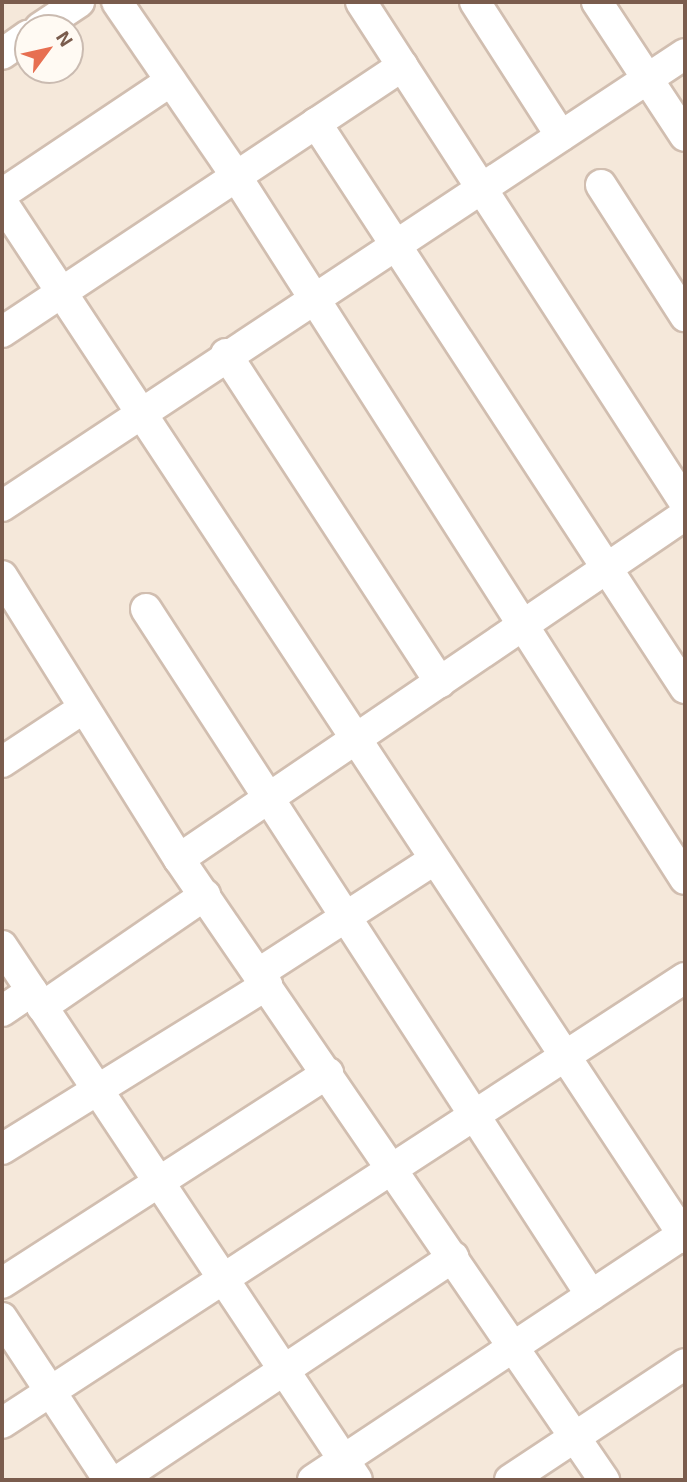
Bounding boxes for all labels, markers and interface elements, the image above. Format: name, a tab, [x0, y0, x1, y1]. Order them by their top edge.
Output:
north arrow	[14, 14, 84, 84]
text: N	[52, 26, 79, 50]

